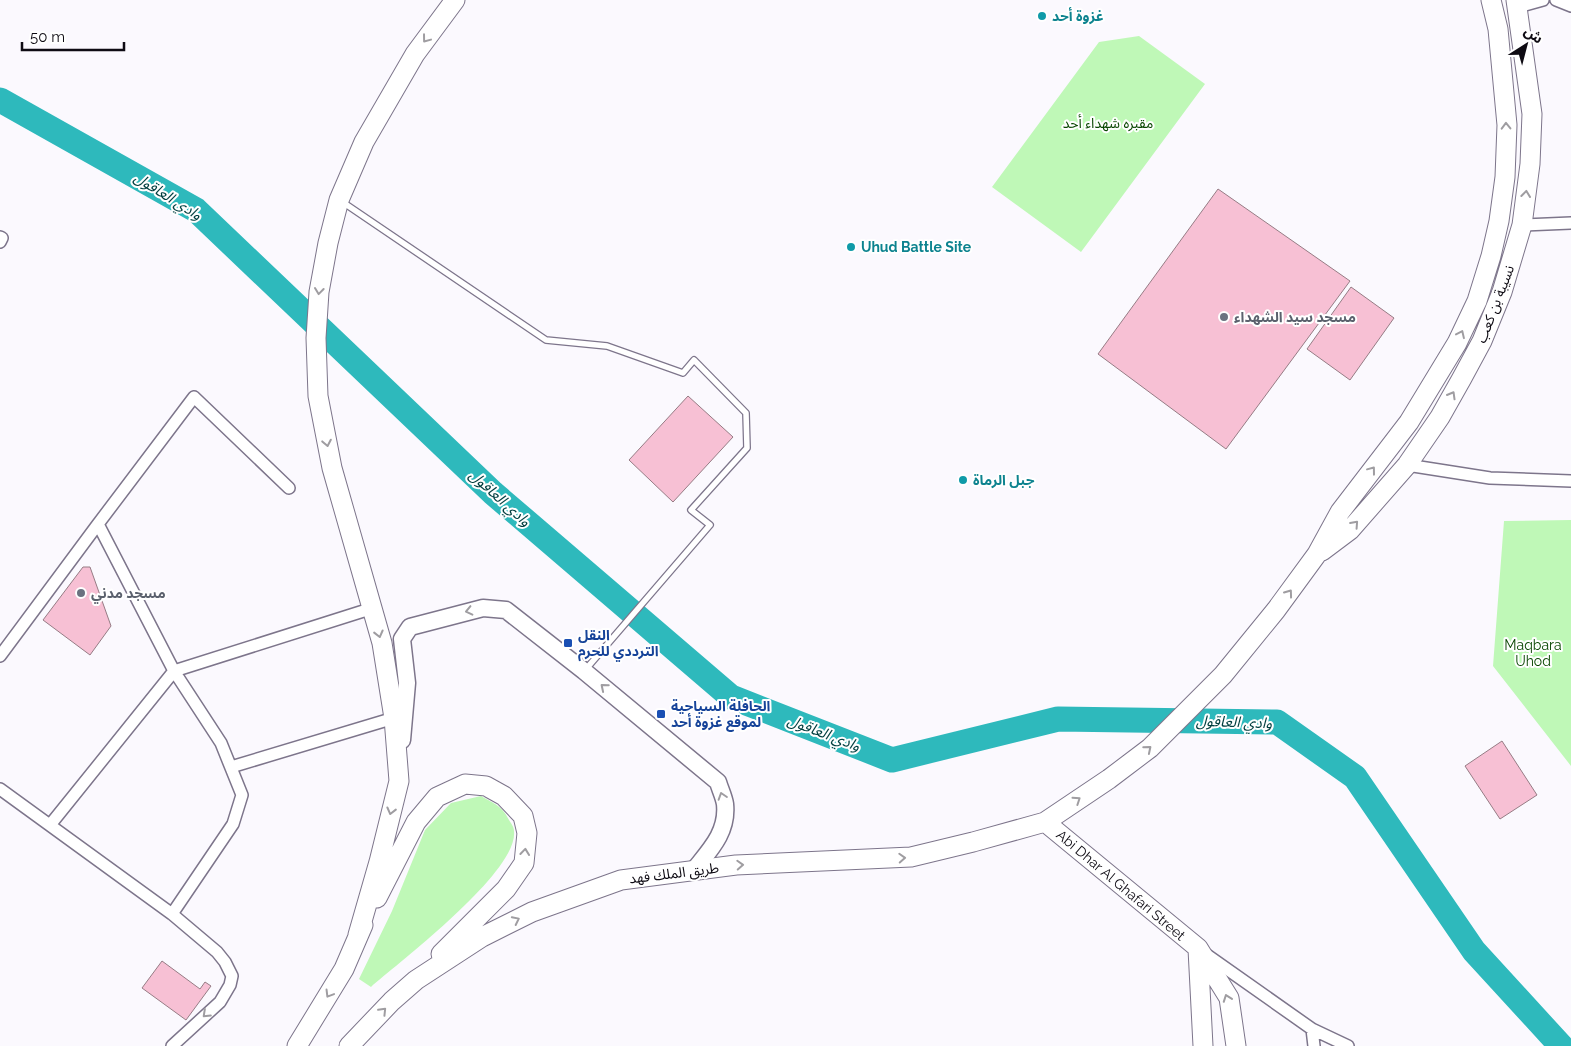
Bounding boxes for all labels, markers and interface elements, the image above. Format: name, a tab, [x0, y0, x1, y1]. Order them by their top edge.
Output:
place label: غزوة أحد	[1052, 7, 1104, 25]
marker: غزوة أحد	[1036, 10, 1048, 22]
scale bar	[22, 20, 125, 52]
north arrow	[1501, 20, 1551, 70]
text: ش	[1521, 22, 1546, 47]
text: 50 m	[30, 28, 65, 46]
one-way arrow	[423, 33, 432, 43]
park label: مقبره شهداء أحد	[1063, 114, 1153, 132]
one-way arrow	[1501, 122, 1512, 130]
water label: وادي العاقول	[130, 168, 205, 226]
one-way arrow	[1520, 190, 1531, 198]
place label: Uhud Battle Site	[861, 239, 972, 255]
marker: Uhud Battle Site	[845, 241, 857, 253]
street label: نسيبة بن كعب	[1473, 263, 1518, 345]
one-way arrow	[315, 287, 325, 296]
place label: مسجد سيد الشهداء	[1234, 309, 1356, 325]
marker: مسجد سيد الشهداء	[1218, 311, 1230, 323]
one-way arrow	[1455, 330, 1465, 339]
one-way arrow	[1446, 391, 1456, 400]
one-way arrow	[321, 439, 332, 448]
water label: وادي العاقول	[464, 466, 535, 532]
one-way arrow	[1366, 466, 1375, 475]
place label: جبل الرماة	[973, 472, 1035, 489]
marker: جبل الرماة	[957, 474, 969, 486]
one-way arrow	[1349, 521, 1358, 530]
place label: مسجد مدني	[91, 585, 166, 604]
marker: مسجد مدني	[75, 587, 87, 599]
one-way arrow	[1283, 589, 1292, 599]
one-way arrow	[464, 605, 473, 616]
place label: النقل الترددي للحرم	[578, 627, 659, 662]
one-way arrow	[373, 629, 384, 638]
marker: النقل الترددي للحرم	[562, 637, 574, 649]
park label: Maqbara Uhod	[1504, 637, 1562, 669]
one-way arrow	[601, 685, 610, 693]
place label: الحافلة السياحية لموقع غزوة أحد	[671, 698, 771, 732]
marker: الحافلة السياحية لموقع غزوة أحد	[655, 708, 667, 720]
water label: وادي العاقول	[784, 711, 863, 758]
water label: وادي العاقول	[1195, 712, 1273, 735]
one-way arrow	[1142, 746, 1151, 755]
one-way arrow	[718, 792, 728, 801]
one-way arrow	[1071, 797, 1081, 806]
one-way arrow	[386, 807, 397, 816]
street label: Abi Dhar Al Ghafari Street	[1053, 826, 1189, 944]
one-way arrow	[520, 847, 531, 855]
one-way arrow	[899, 852, 907, 863]
street label: طريق الملك فهد	[628, 860, 720, 888]
one-way arrow	[736, 860, 744, 871]
one-way arrow	[511, 916, 520, 926]
one-way arrow	[326, 989, 336, 998]
one-way arrow	[1223, 994, 1233, 1003]
one-way arrow	[203, 1008, 212, 1017]
one-way arrow	[377, 1008, 386, 1017]

